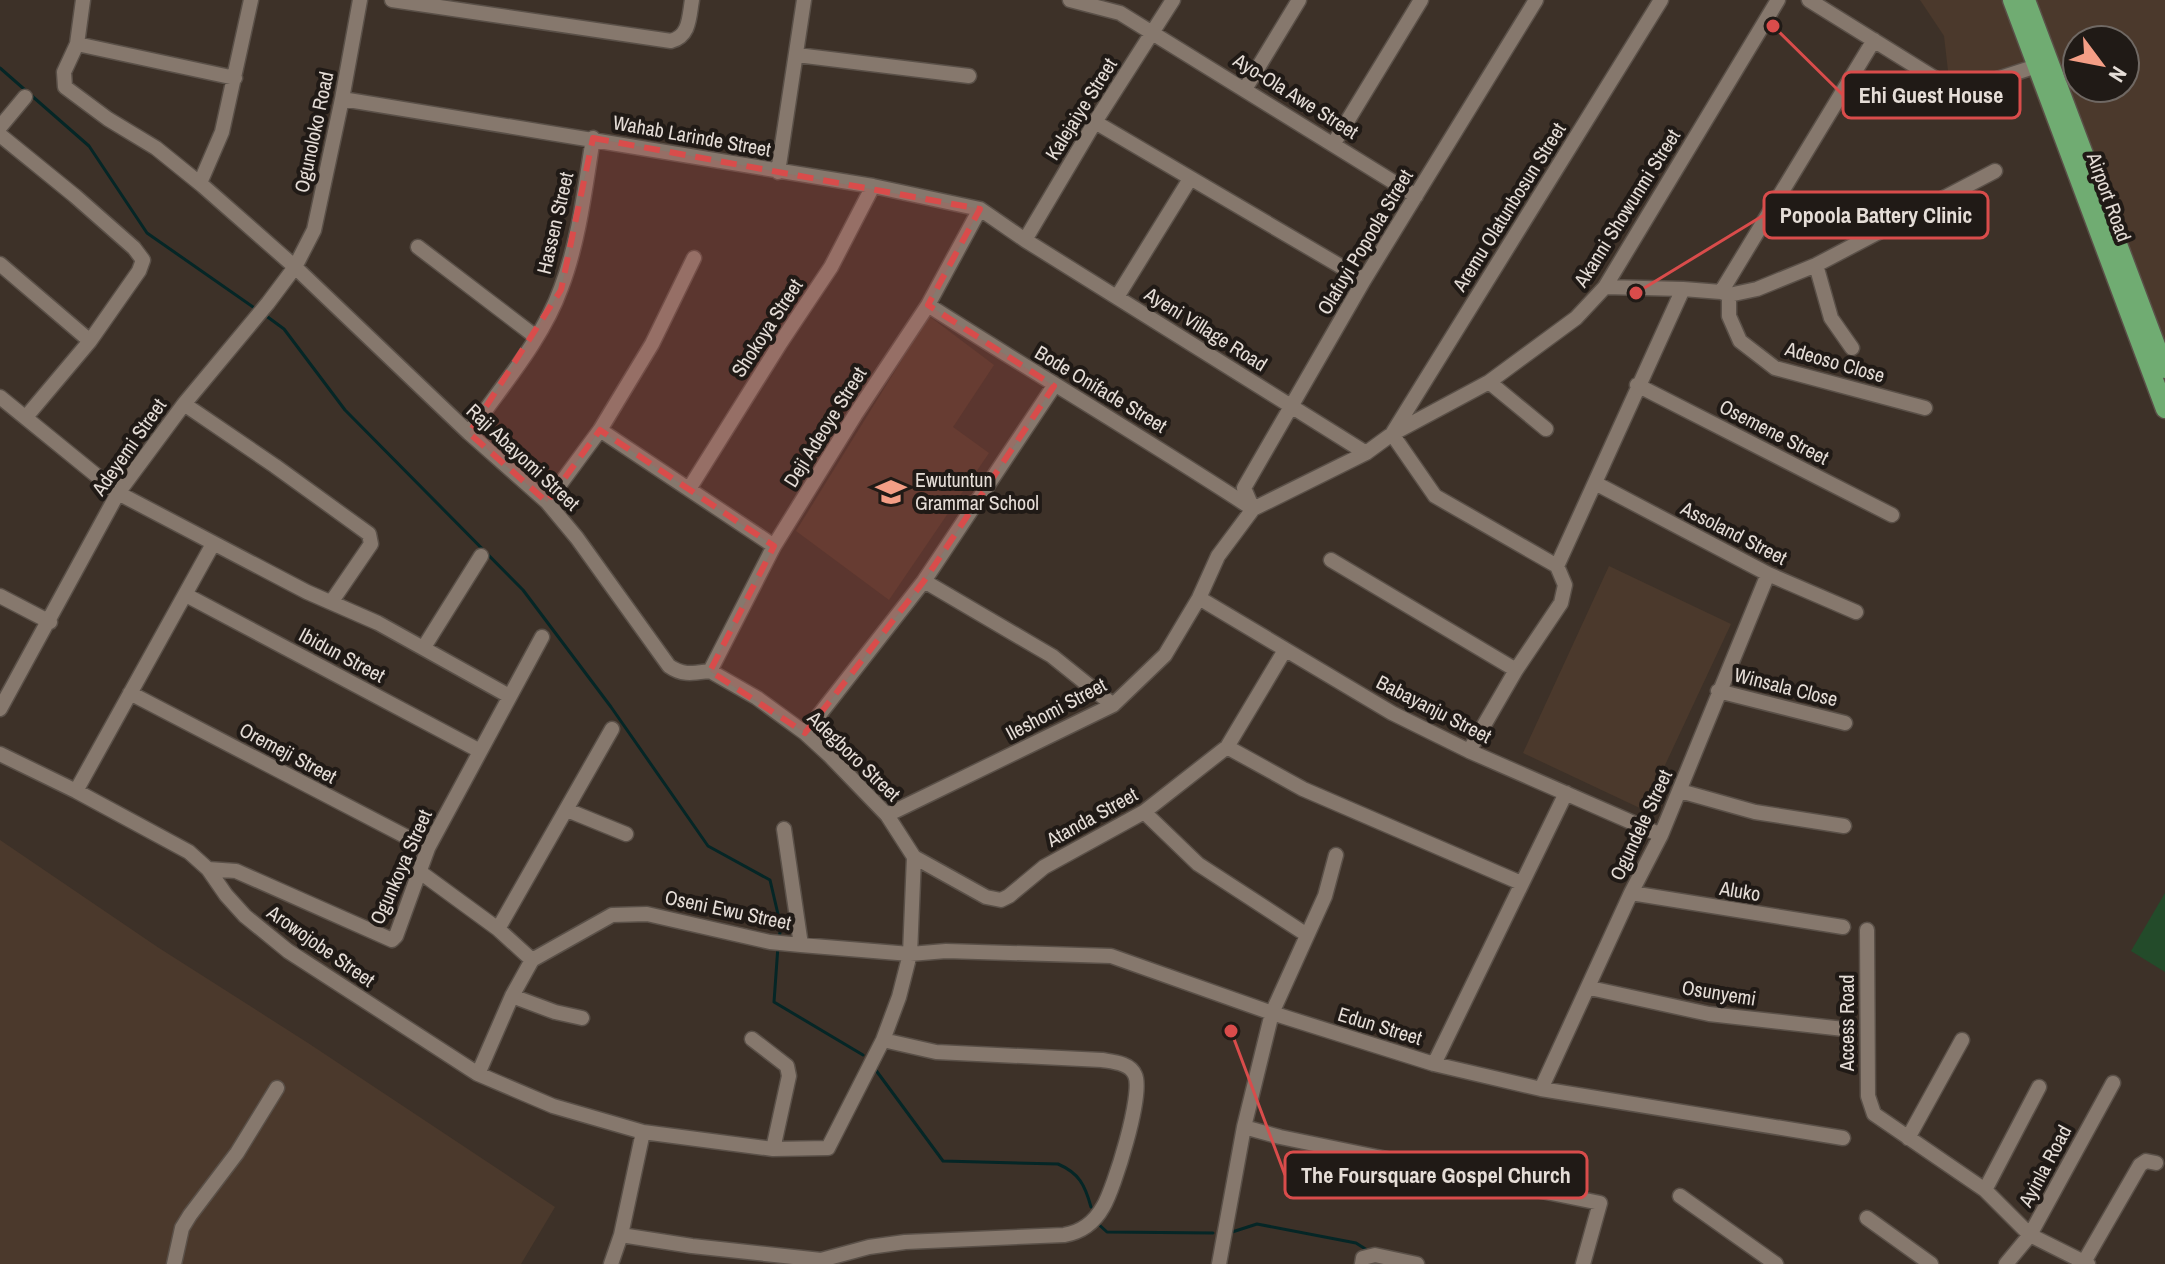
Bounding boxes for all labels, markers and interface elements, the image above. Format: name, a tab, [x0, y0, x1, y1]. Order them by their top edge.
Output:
north arrow	[2061, 24, 2141, 104]
street label: Ayo-Ola Awe Street	[1228, 46, 1364, 145]
street label: Kalejaiye Street	[1038, 52, 1123, 165]
text: N	[2102, 61, 2134, 88]
street label: Ogunoloko Road	[288, 69, 340, 195]
callout: Ehi Guest House	[1843, 72, 2020, 118]
text: Ehi Guest House	[1859, 80, 2003, 110]
street label: Wahab Larinde Street	[611, 108, 774, 163]
street label: Aremu Olatunbosun Street	[1445, 117, 1572, 297]
street label: Akanni Showunmi Street	[1567, 123, 1686, 293]
street label: Airport Road	[2081, 148, 2138, 245]
street label: Olafuyi Popoola Street	[1311, 164, 1419, 319]
street label: Hassen Street	[530, 169, 579, 277]
callout: Popoola Battery Clinic	[1764, 192, 1988, 238]
text: Popoola Battery Clinic	[1780, 200, 1972, 230]
street label: Shokoya Street	[725, 273, 809, 382]
street label: Ayeni Village Road	[1139, 280, 1273, 377]
street label: Adeoso Close	[1781, 334, 1888, 389]
street label: Bode Onifade Street	[1030, 338, 1173, 439]
street label: Deji Adeoye Street	[777, 361, 872, 492]
street label: Adeyemi Street	[85, 392, 172, 502]
street label: Osemene Street	[1715, 392, 1834, 471]
street label: Raji Abayomi Street	[461, 397, 586, 517]
place label: Ewutuntun Grammar School	[915, 466, 1039, 516]
school or university icon: Ewutuntun Grammar School	[874, 475, 908, 509]
street label: Assoland Street	[1676, 494, 1792, 571]
street label: Ibidun Street	[294, 621, 390, 689]
street label: Winsala Close	[1732, 661, 1841, 712]
street label: Babayanju Street	[1372, 668, 1497, 749]
street label: Ileshomi Street	[1001, 671, 1111, 746]
street label: Adegboro Street	[801, 704, 907, 807]
street label: Oremeji Street	[235, 716, 342, 790]
street label: Ogundele Street	[1603, 765, 1678, 885]
street label: Atanda Street	[1040, 780, 1143, 853]
street label: Ogunkoya Street	[363, 805, 438, 929]
street label: Aluko	[1717, 874, 1762, 907]
street label: Oseni Ewu Street	[662, 883, 794, 936]
street label: Arowojobe Street	[261, 898, 381, 993]
street label: Osunyemi	[1680, 973, 1758, 1012]
street label: Access Road	[1833, 975, 1860, 1072]
street label: Edun Street	[1335, 1000, 1426, 1051]
street label: Ayinla Road	[2011, 1120, 2077, 1212]
callout: The Foursquare Gospel Church	[1285, 1152, 1587, 1198]
text: The Foursquare Gospel Church	[1301, 1160, 1571, 1190]

